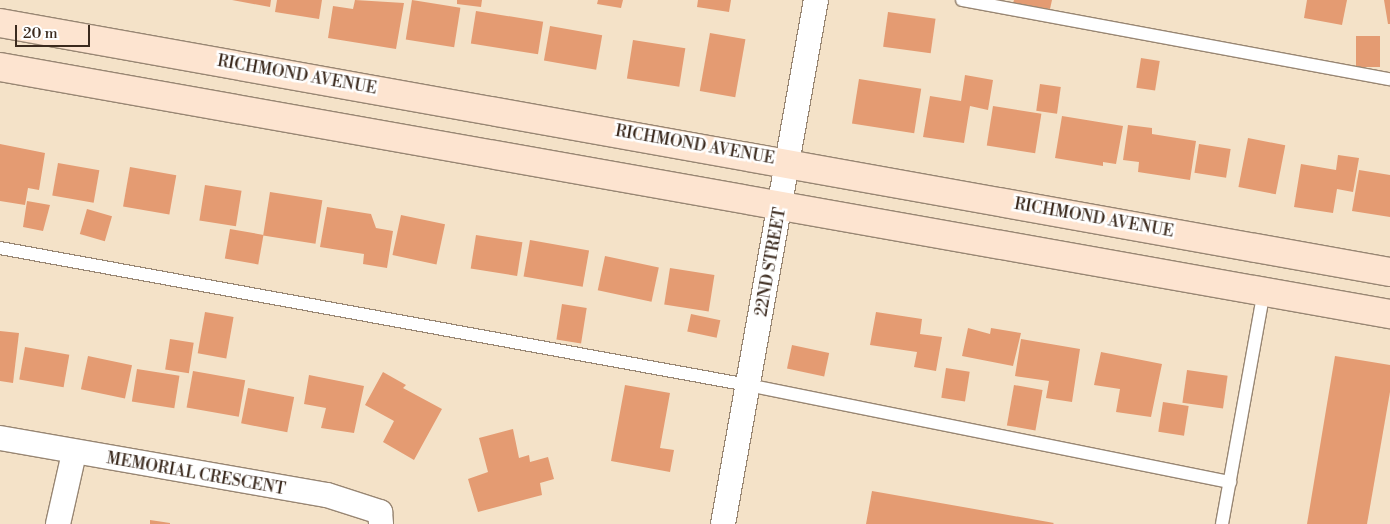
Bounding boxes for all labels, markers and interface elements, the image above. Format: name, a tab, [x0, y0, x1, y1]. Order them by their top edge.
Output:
scale bar	[18, 15, 92, 47]
text: 20 m	[23, 24, 58, 43]
street label: RICHMOND AVENUE	[216, 52, 378, 98]
street label: RICHMOND AVENUE	[614, 122, 776, 168]
street label: RICHMOND AVENUE	[1013, 195, 1175, 241]
street label: 22ND STREET	[752, 206, 790, 318]
street label: MEMORIAL CRESCENT	[105, 449, 287, 499]

